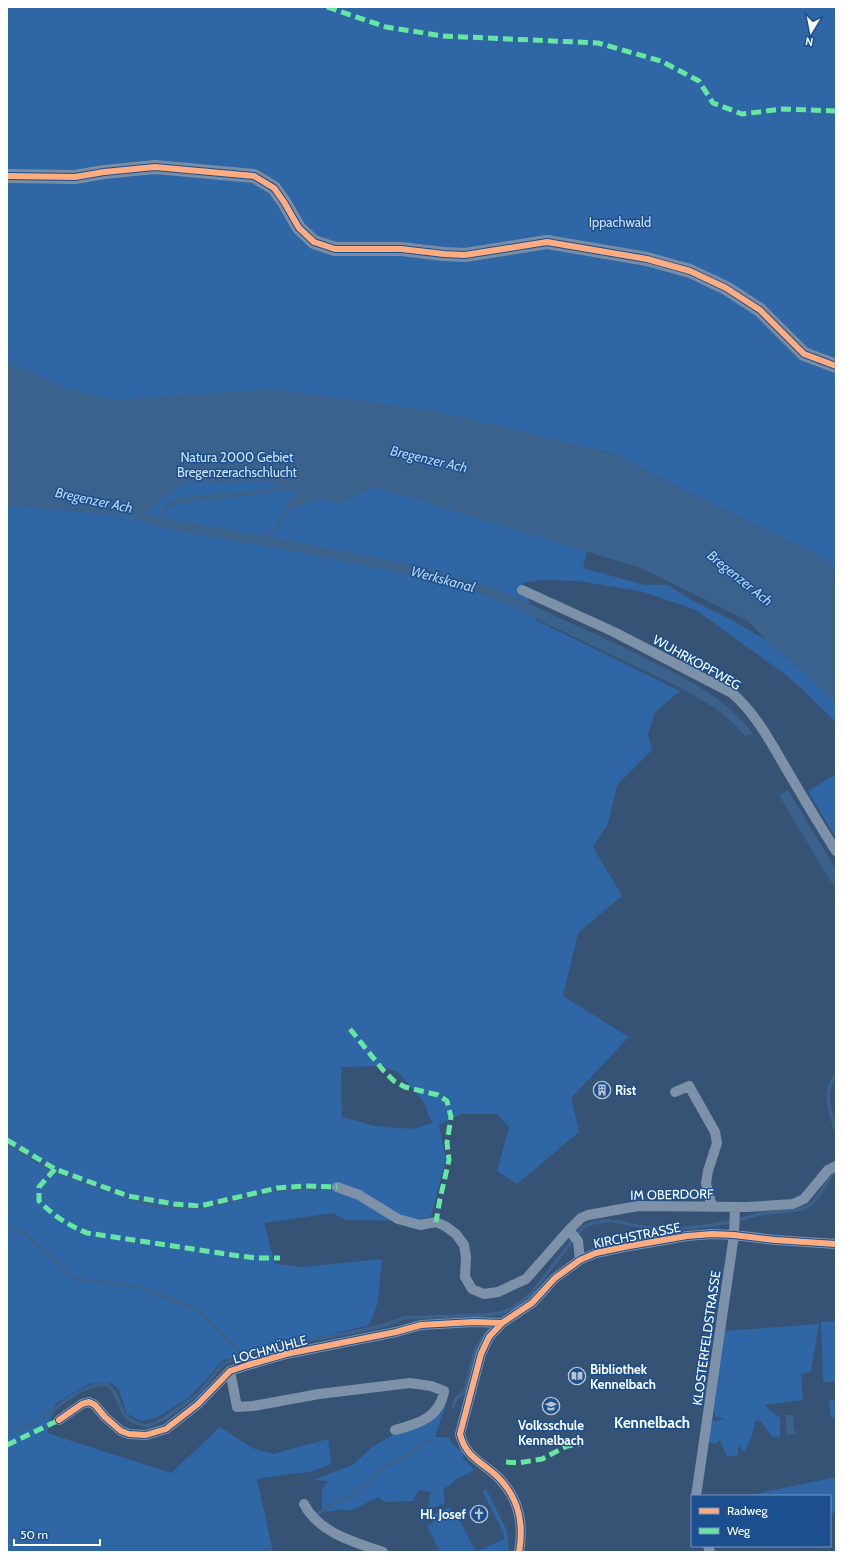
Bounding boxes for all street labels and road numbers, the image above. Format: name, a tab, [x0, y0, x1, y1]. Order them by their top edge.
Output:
street label: WUHRKOPFWEG	[650, 631, 744, 693]
street label: IM OBERDORF	[630, 1185, 714, 1203]
street label: KIRCHSTRASSE	[592, 1219, 682, 1251]
street label: KLOSTERFELDSTRASSE	[689, 1270, 723, 1406]
street label: LOCHMÜHLE	[231, 1331, 309, 1367]

